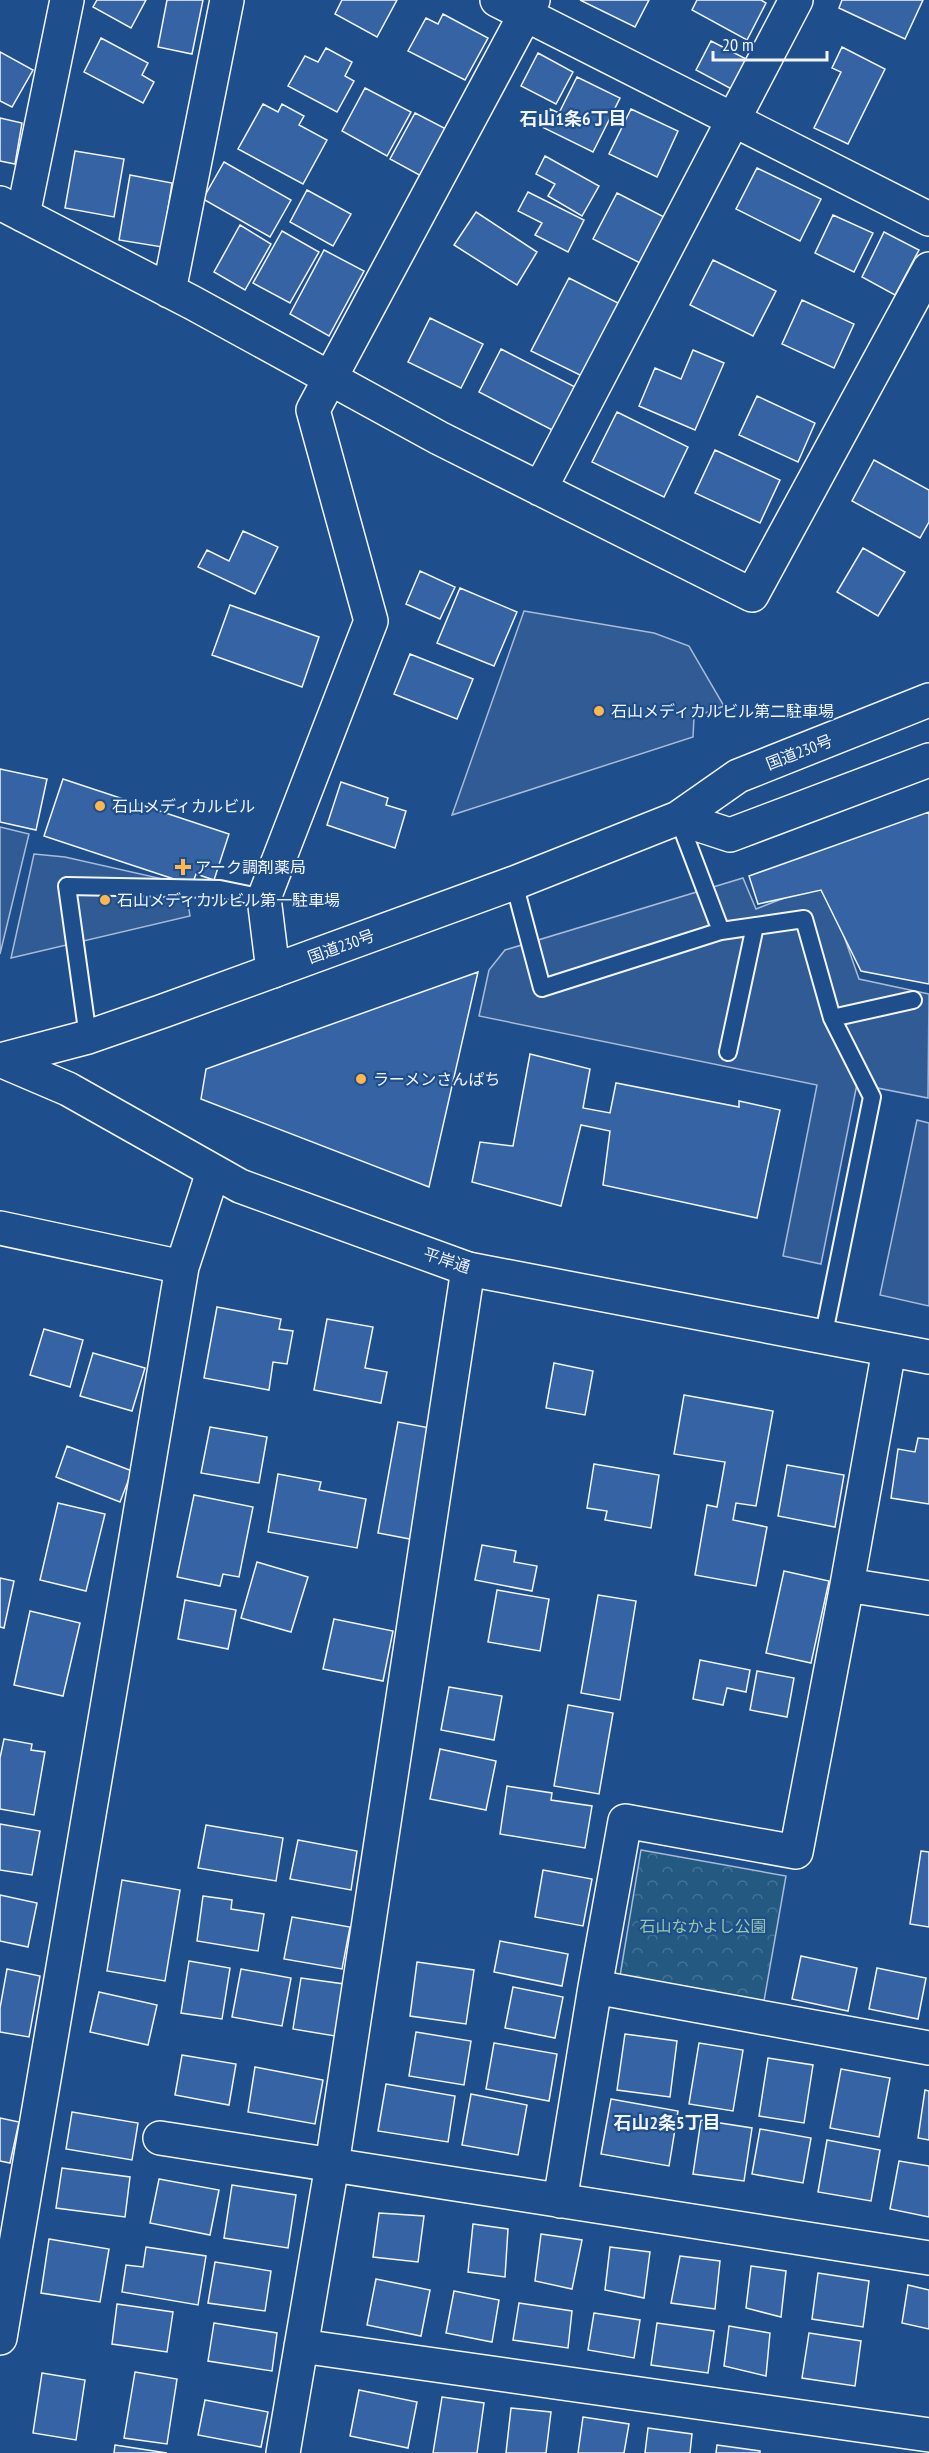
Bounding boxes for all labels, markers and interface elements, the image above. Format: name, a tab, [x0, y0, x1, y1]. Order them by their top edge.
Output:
scale bar	[713, 24, 827, 62]
text: 20 m	[722, 33, 754, 56]
district label: 石山1条6丁目	[519, 107, 627, 130]
place label: 石山メディカルビル第二駐車場	[611, 701, 834, 721]
marker: 石山メディカルビル第二駐車場	[592, 704, 606, 718]
street label: 国道230号	[763, 730, 835, 774]
place label: 石山メディカルビル	[112, 796, 255, 816]
marker: 石山メディカルビル	[93, 799, 107, 813]
place label: アーク調剤薬局	[195, 857, 306, 877]
marker: アーク調剤薬局	[176, 860, 190, 874]
place label: 石山メディカルビル第一駐車場	[117, 890, 340, 910]
marker: 石山メディカルビル第一駐車場	[98, 893, 112, 907]
street label: 国道230号	[305, 925, 377, 967]
place label: ラーメンさんぱち	[373, 1069, 500, 1089]
marker: ラーメンさんぱち	[354, 1072, 368, 1086]
street label: 平岸通	[421, 1243, 473, 1277]
park label: 石山なかよし公園	[639, 1916, 767, 1936]
district label: 石山2条5丁目	[613, 2111, 721, 2134]

